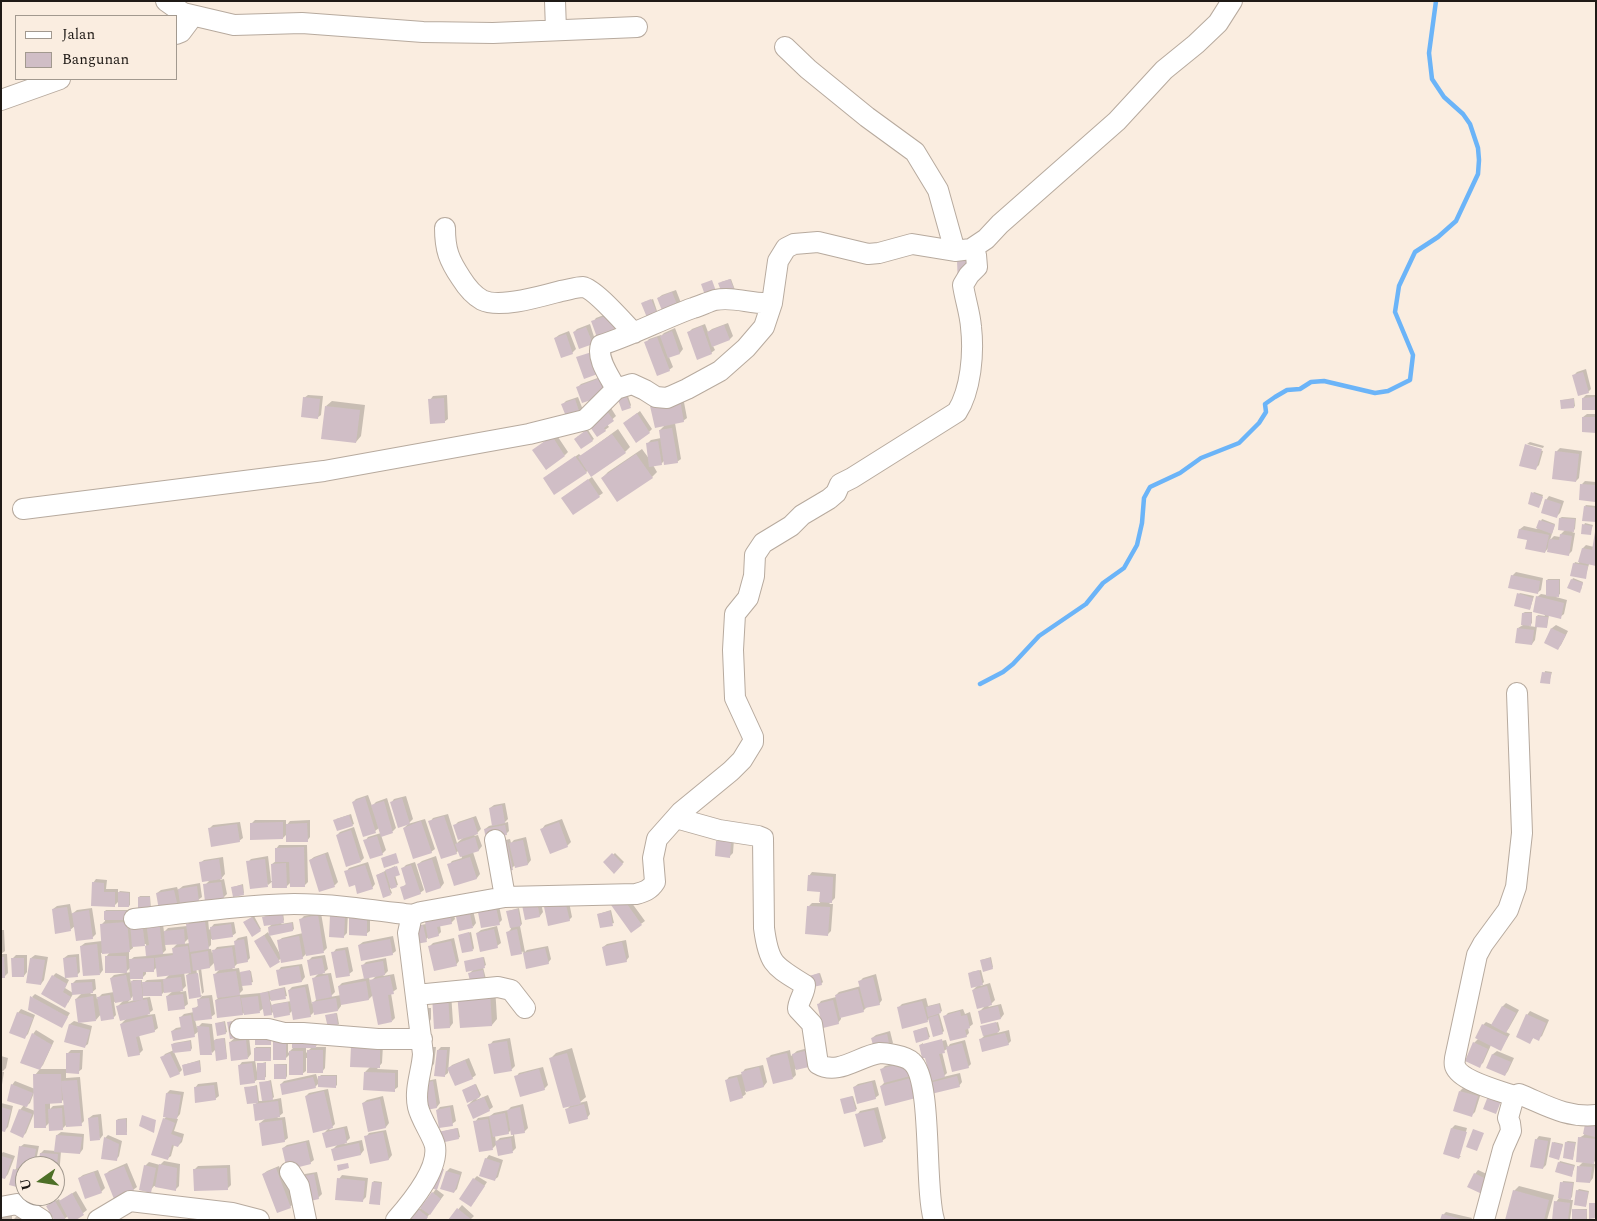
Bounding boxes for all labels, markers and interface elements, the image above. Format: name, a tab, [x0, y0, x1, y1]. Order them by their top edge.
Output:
legend	[15, 15, 178, 80]
text: Jalan	[62, 23, 95, 46]
text: Bangunan	[62, 48, 129, 71]
north arrow	[15, 1156, 65, 1206]
text: U	[14, 1176, 37, 1192]

